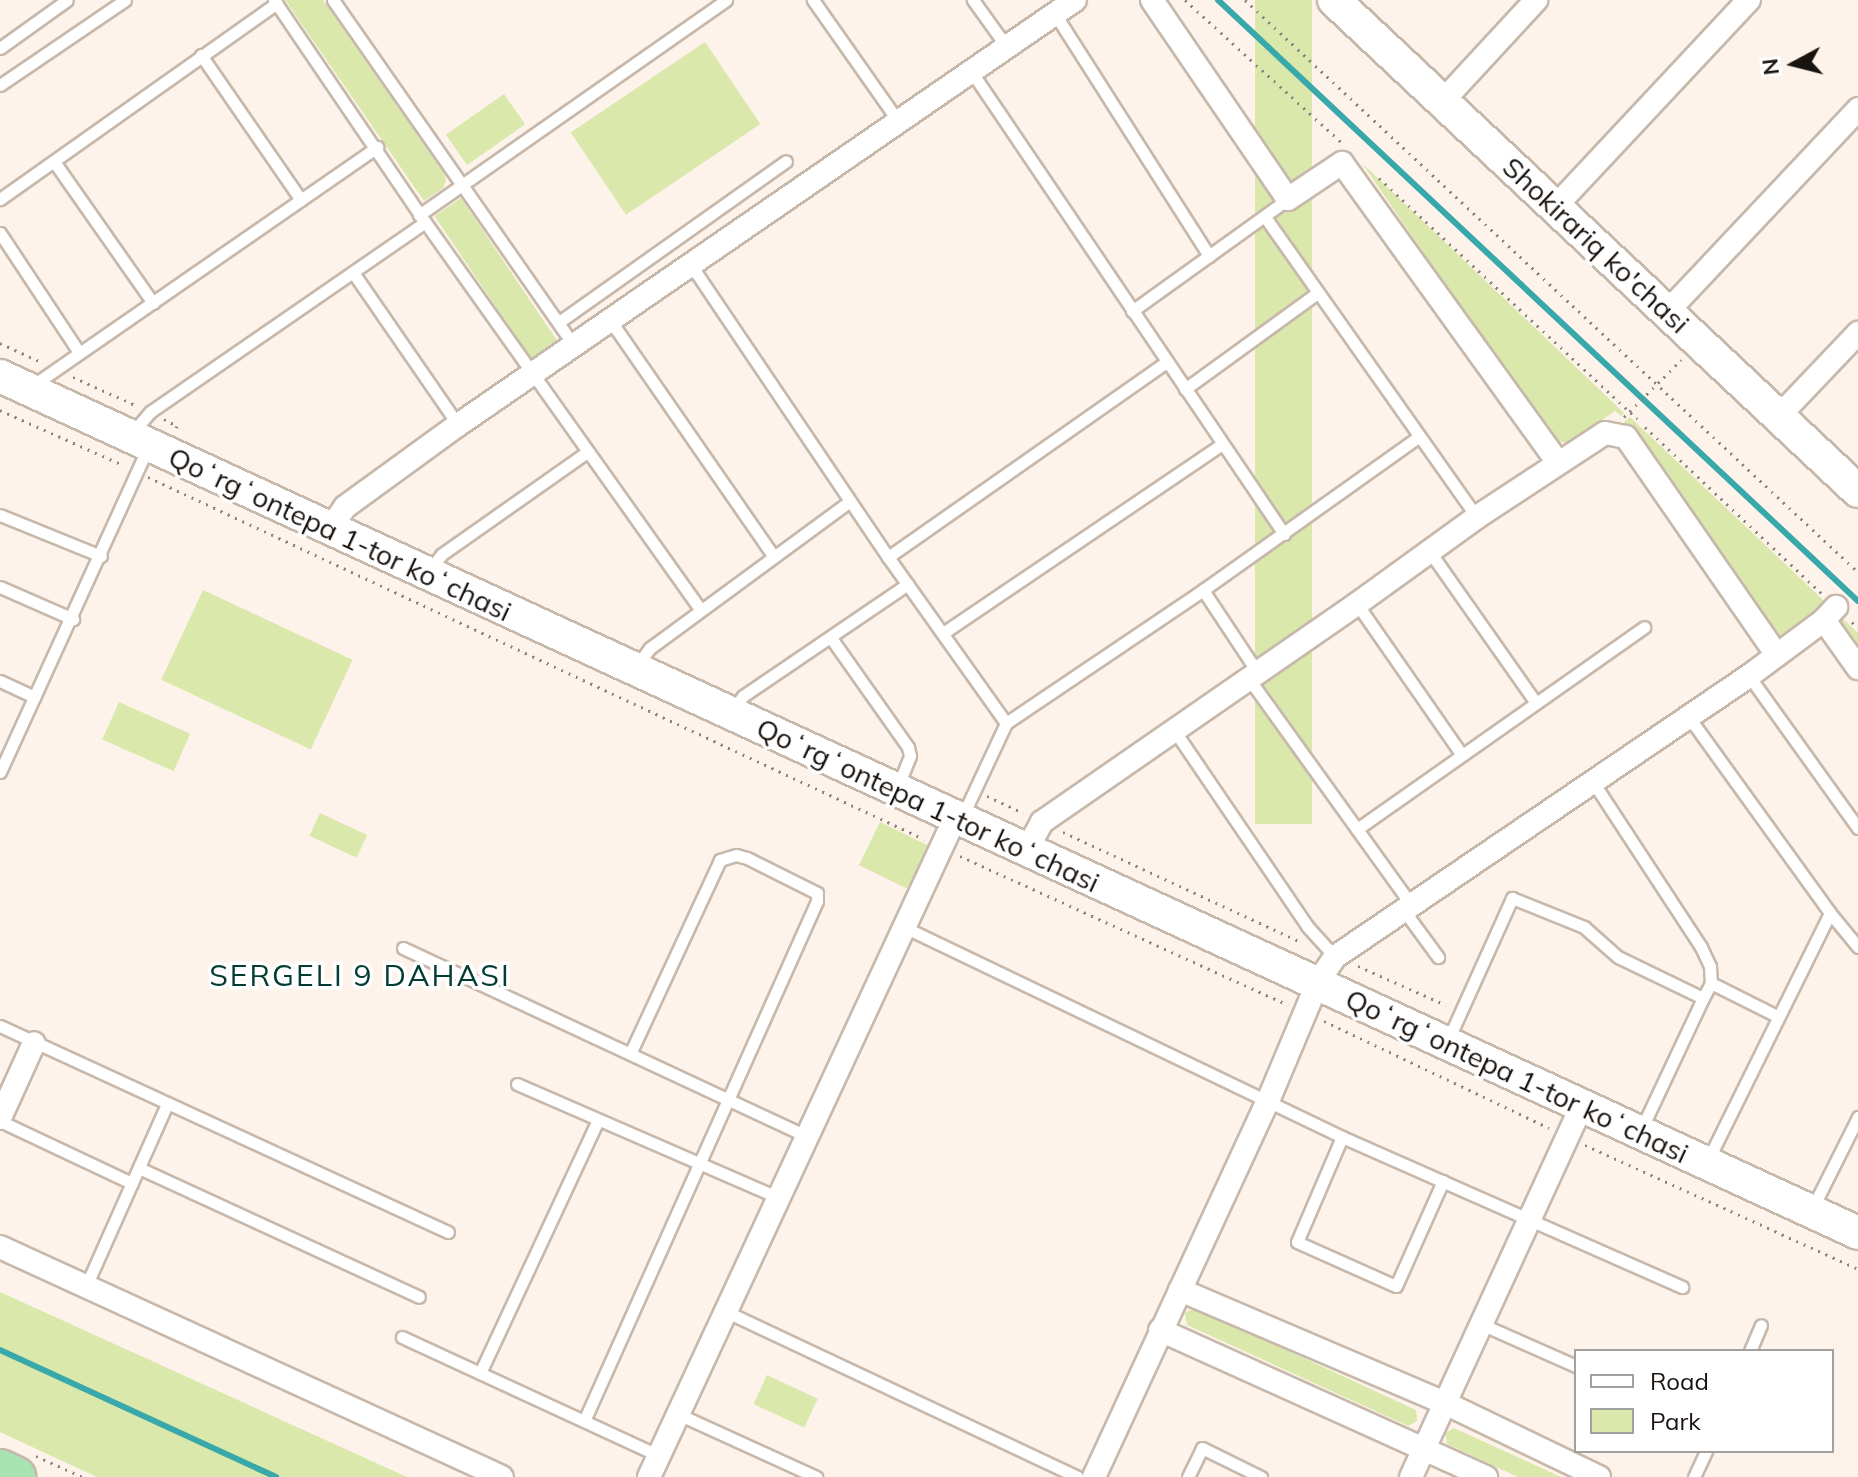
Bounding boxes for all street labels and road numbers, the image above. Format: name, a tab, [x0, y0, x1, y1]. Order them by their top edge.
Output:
street label: Shokirariq ko'chasi	[1496, 150, 1696, 340]
street label: Qoʻrgʻontepa 1-tor koʻchasi	[163, 440, 517, 628]
street label: Qoʻrgʻontepa 1-tor koʻchasi	[751, 711, 1105, 899]
street label: Qoʻrgʻontepa 1-tor koʻchasi	[1340, 982, 1694, 1170]

